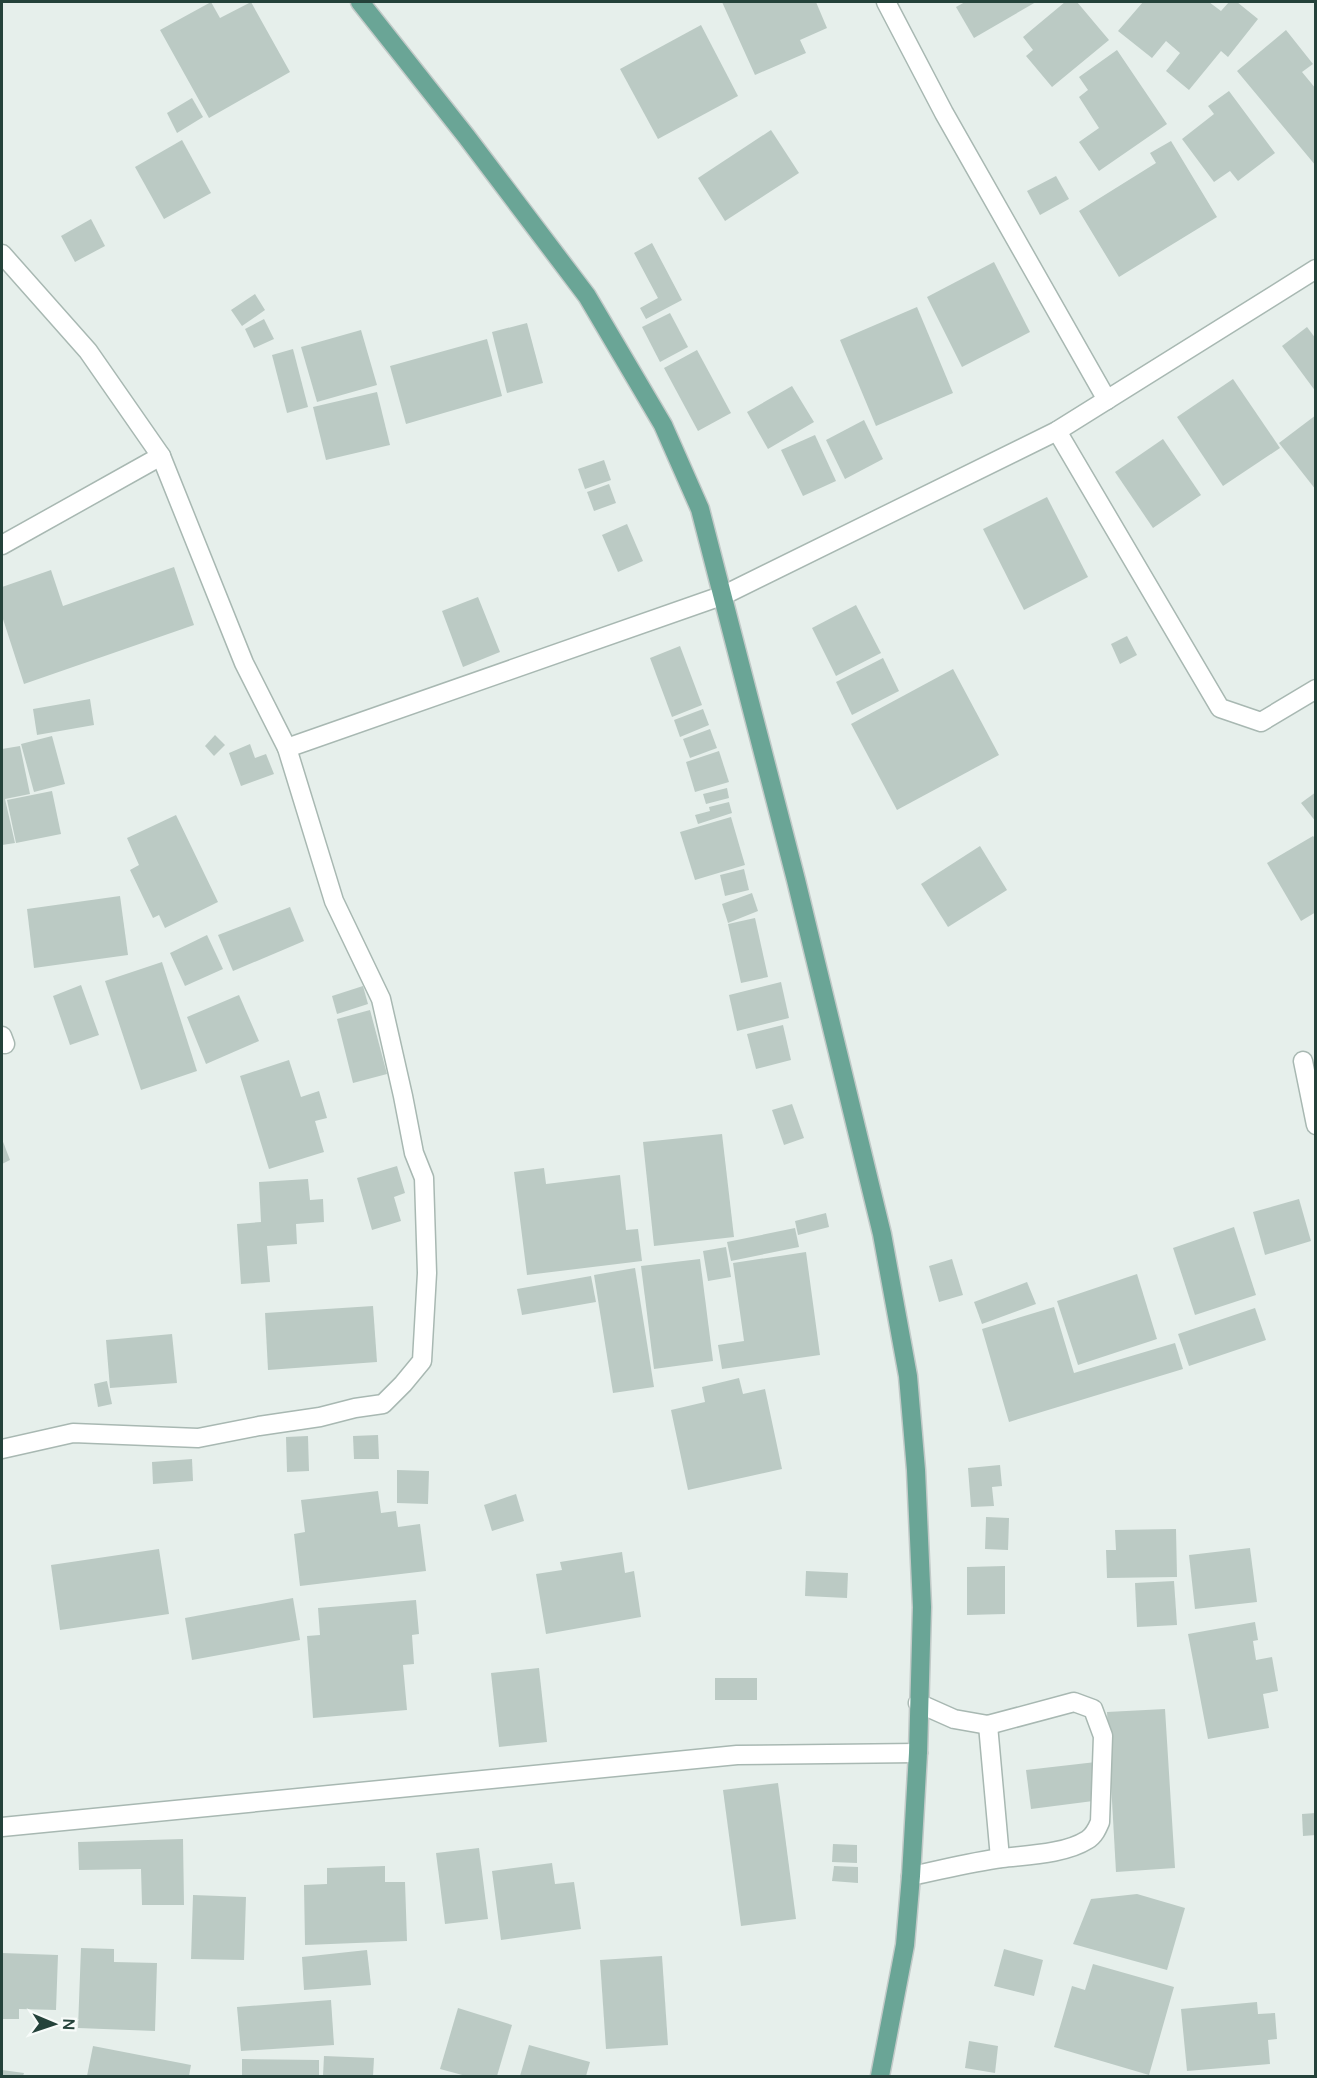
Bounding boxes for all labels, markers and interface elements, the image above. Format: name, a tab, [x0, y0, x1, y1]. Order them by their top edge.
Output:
north arrow	[24, 1994, 84, 2054]
text: N	[58, 2018, 80, 2031]

